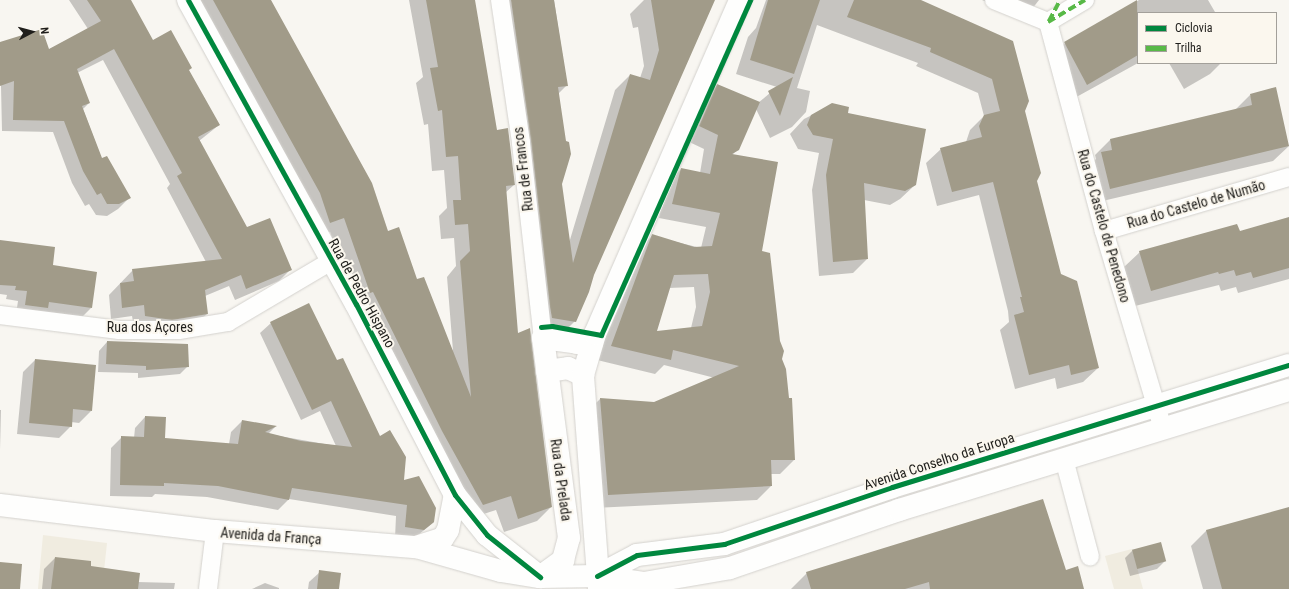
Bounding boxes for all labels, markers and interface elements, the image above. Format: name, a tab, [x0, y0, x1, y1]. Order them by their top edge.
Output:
north arrow	[12, 12, 52, 52]
legend	[1137, 12, 1277, 64]
text: Ciclovia	[1175, 21, 1212, 35]
text: N	[38, 27, 51, 35]
text: Trilha	[1175, 41, 1202, 55]
street label: Rua de Francos	[509, 126, 537, 212]
street label: Rua do Castelo de Penedono	[1074, 147, 1134, 305]
street label: Rua do Castelo de Numão	[1125, 176, 1267, 232]
street label: Rua de Pedro Hispano	[325, 236, 399, 350]
street label: Rua dos Açores	[107, 319, 193, 335]
street label: Avenida Conselho da Europa	[862, 429, 1016, 493]
street label: Rua da Prelada	[547, 438, 575, 522]
street label: Avenida da França	[220, 524, 322, 548]

